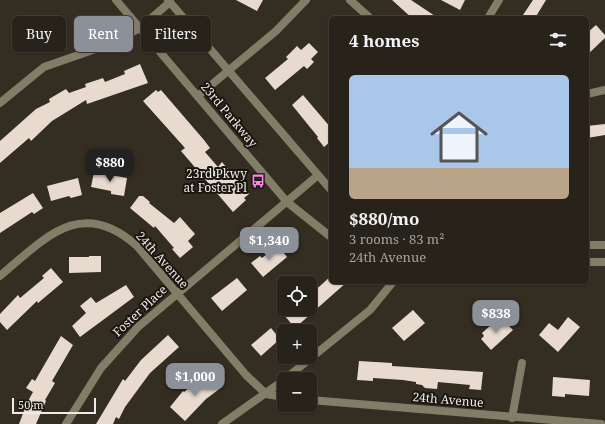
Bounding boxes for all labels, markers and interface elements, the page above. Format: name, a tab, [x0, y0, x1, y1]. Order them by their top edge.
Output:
chip: Buy	[12, 16, 66, 52]
chip: Rent	[74, 16, 133, 52]
chip: Filters	[141, 16, 211, 52]
text: 4 homes	[349, 29, 419, 52]
icon: filters	[547, 29, 569, 51]
street label: 23rd Parkway	[197, 79, 262, 151]
icon: home	[423, 101, 495, 173]
pin: $880	[86, 149, 134, 183]
text: $880	[95, 153, 125, 171]
place label: 23rd Pkwy at Foster Pl	[184, 165, 247, 196]
bus stop icon: 23rd Pkwy at Foster Pl	[250, 173, 266, 189]
text: $880/mo	[349, 207, 420, 230]
street label: 24th Avenue	[132, 227, 193, 292]
pin: $1,340	[236, 227, 302, 261]
text: 3 rooms · 83 m²	[349, 230, 444, 248]
text: $1,340	[249, 231, 289, 249]
text: 24th Avenue	[349, 248, 426, 266]
map controls	[277, 276, 317, 412]
button: locate	[277, 276, 317, 316]
street label: Foster Place	[109, 281, 170, 340]
pin: $838	[472, 300, 520, 334]
text: $838	[481, 304, 511, 322]
button: +	[277, 324, 317, 364]
pin: $1,000	[162, 363, 228, 397]
text: $1,000	[175, 367, 215, 385]
button: −	[277, 372, 317, 412]
street label: 24th Avenue	[412, 388, 484, 411]
scale bar	[12, 396, 96, 415]
text: 50 m	[18, 397, 44, 412]

